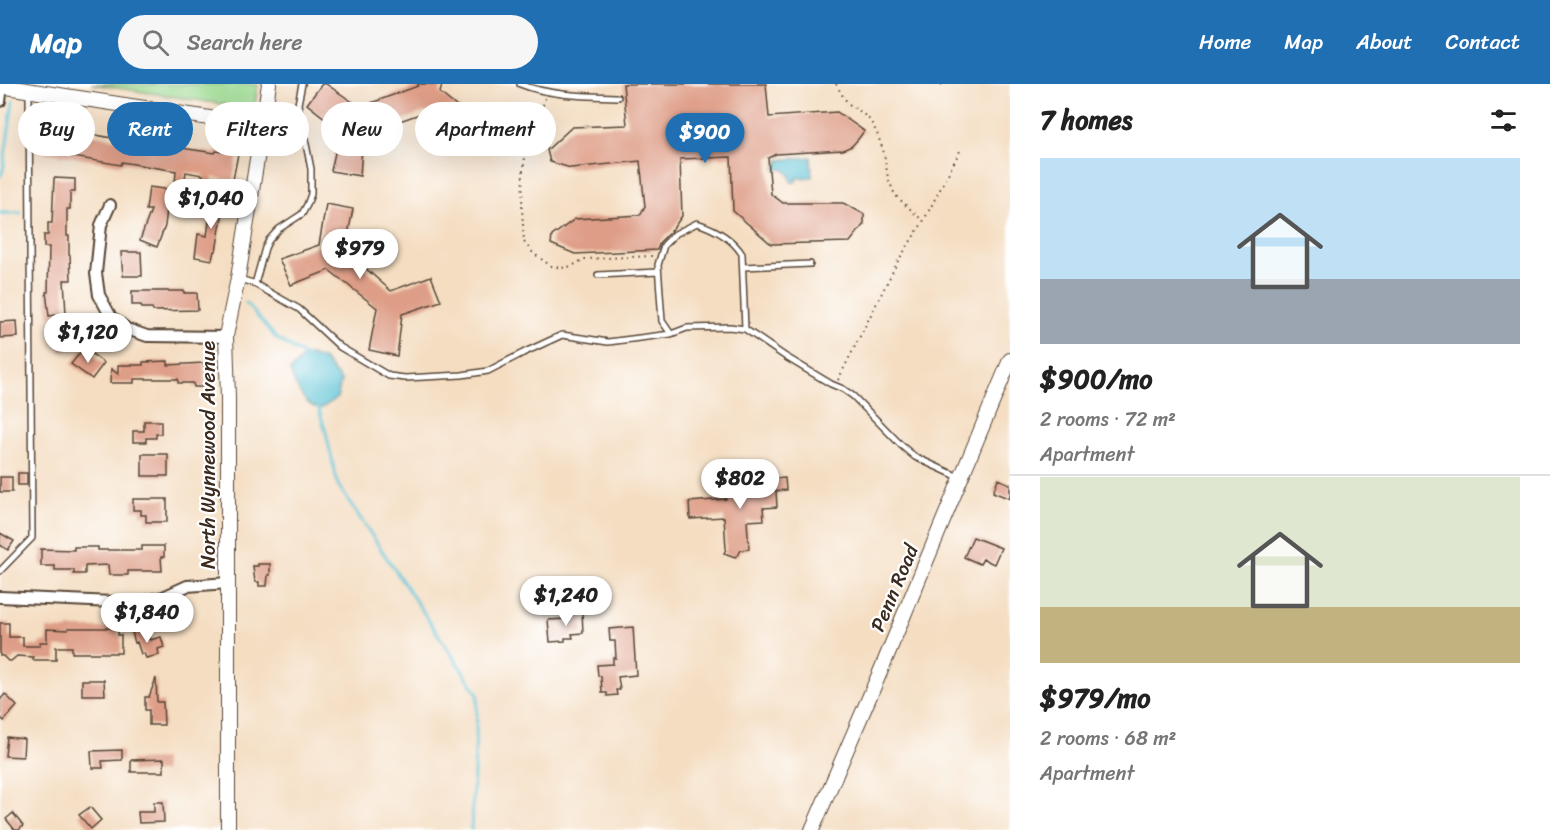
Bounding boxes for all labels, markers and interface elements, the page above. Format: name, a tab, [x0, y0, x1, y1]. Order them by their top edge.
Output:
search box	[118, 15, 538, 69]
text: Map	[30, 18, 82, 67]
text: Search here	[187, 23, 303, 62]
text: Home	[1199, 23, 1251, 61]
text: Map	[1284, 23, 1323, 61]
text: About	[1356, 23, 1413, 61]
text: Contact	[1446, 23, 1520, 61]
icon: search	[139, 26, 172, 59]
text: 7 homes	[1040, 97, 1132, 143]
chip: Buy	[18, 102, 95, 156]
chip: Rent	[107, 102, 193, 156]
chip: Filters	[205, 102, 309, 156]
chip: New	[321, 102, 403, 156]
chip: Apartment	[415, 102, 556, 156]
icon: filters	[1487, 104, 1520, 137]
pin: $900	[669, 113, 741, 164]
text: $900	[679, 115, 731, 150]
pin: $1,040	[162, 179, 260, 230]
text: $1,040	[178, 181, 244, 216]
icon: home	[1226, 197, 1334, 305]
pin: $979	[324, 229, 396, 280]
text: $979	[335, 231, 385, 266]
pin: $1,120	[39, 313, 137, 364]
text: $1,120	[58, 315, 118, 350]
street label: North Wynnewood Avenue	[191, 341, 226, 569]
text: $900/mo	[1040, 356, 1152, 402]
text: 2 rooms · 72 m²	[1040, 402, 1176, 437]
text: Apartment	[1040, 437, 1134, 472]
pin: $802	[704, 459, 776, 510]
text: $802	[715, 461, 765, 496]
icon: home	[1226, 516, 1334, 624]
street label: Penn Road	[860, 538, 929, 637]
pin: $1,240	[517, 576, 615, 627]
text: $1,240	[534, 578, 598, 613]
pin: $1,840	[98, 593, 196, 644]
text: $1,840	[115, 595, 179, 630]
text: $979/mo	[1040, 675, 1150, 721]
text: 2 rooms · 68 m²	[1040, 721, 1176, 756]
text: Apartment	[1040, 756, 1134, 791]

